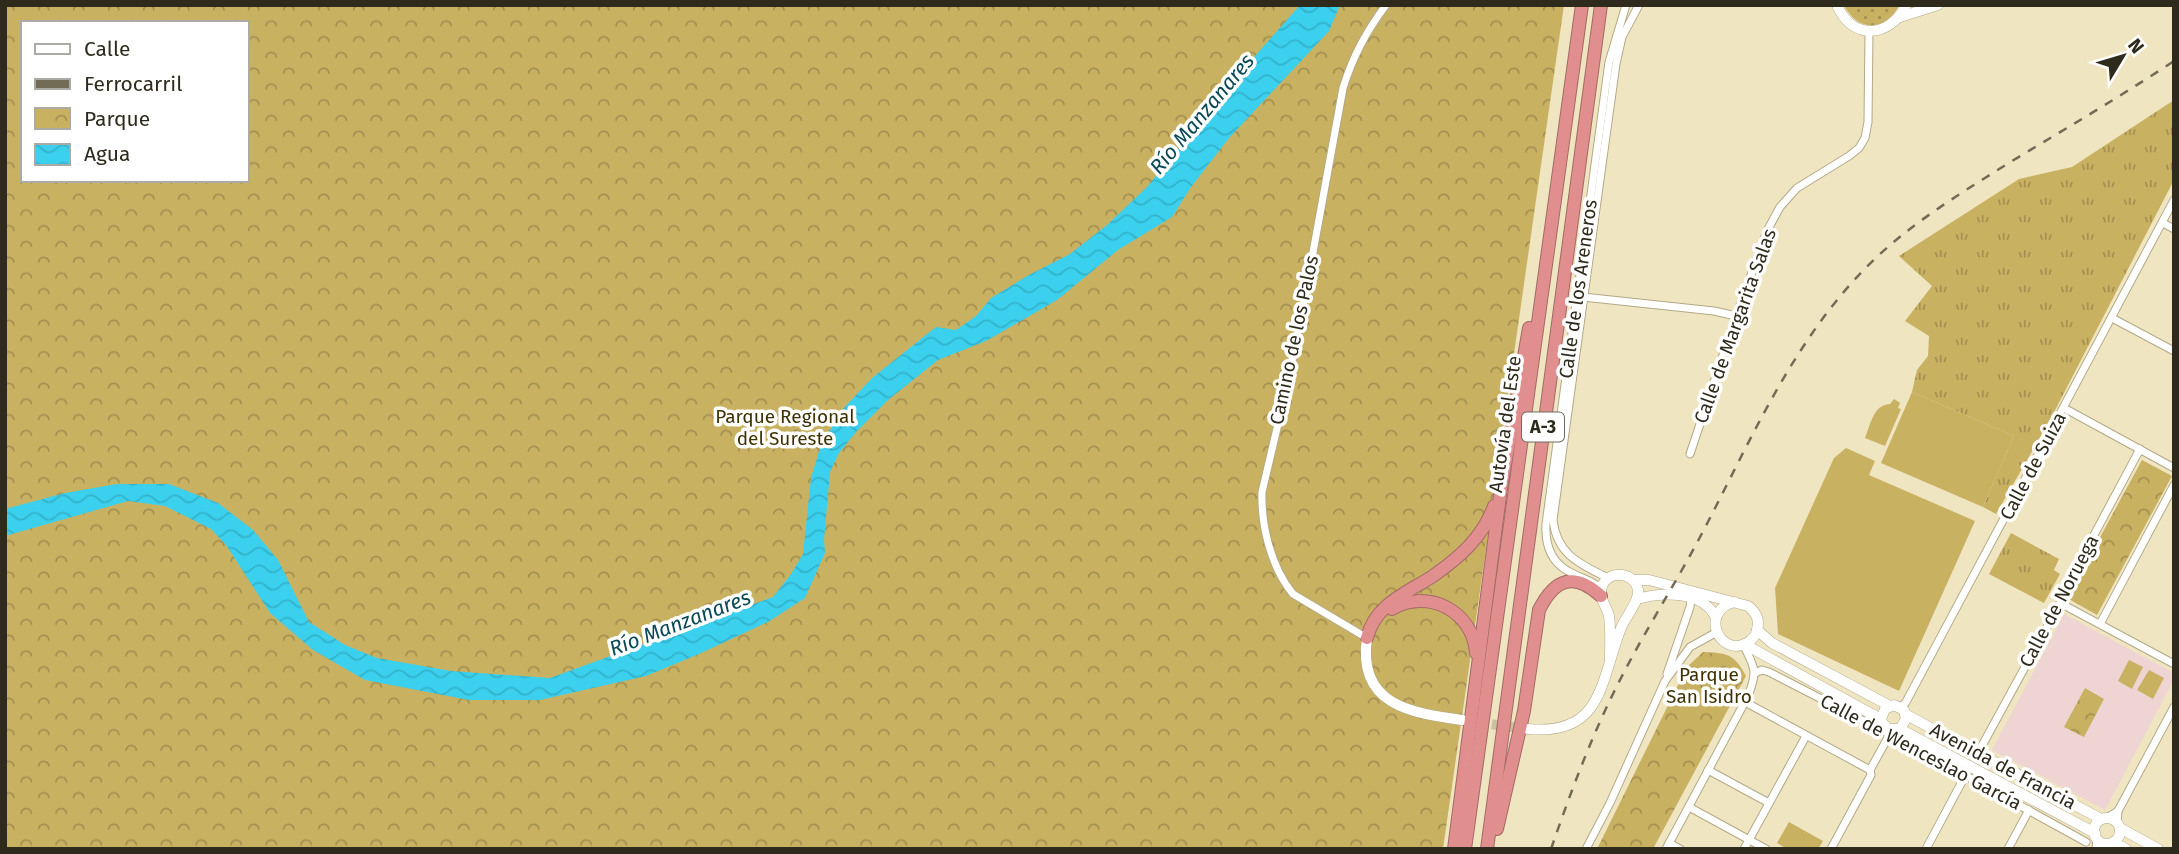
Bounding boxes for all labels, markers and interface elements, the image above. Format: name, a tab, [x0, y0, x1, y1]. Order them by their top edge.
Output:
legend	[21, 21, 248, 182]
north arrow	[2088, 21, 2158, 91]
text: N	[2123, 34, 2149, 58]
text: Calle	[84, 36, 130, 62]
water label: Río Manzanares	[1144, 48, 1260, 180]
text: Ferrocarril	[84, 71, 182, 97]
text: Parque	[84, 106, 150, 132]
text: Agua	[84, 141, 130, 167]
street label: Calle de los Areneros	[1554, 198, 1602, 380]
street label: Calle de Margarita Salas	[1689, 225, 1781, 427]
street label: Camino de los Palos	[1265, 253, 1323, 427]
street label: Autovía del Este	[1484, 354, 1526, 494]
park label: Parque Regional del Sureste	[715, 405, 855, 450]
street label: Calle de Suiza	[1995, 408, 2071, 524]
road number: A-3	[1522, 412, 1564, 442]
street label: Calle de Noruega	[2014, 531, 2104, 671]
water label: Río Manzanares	[606, 584, 755, 662]
park label: Parque San Isidro	[1666, 663, 1752, 708]
street label: Calle de Wenceslao García	[1816, 689, 2026, 815]
street label: Avenida de Francia	[1926, 718, 2080, 814]

